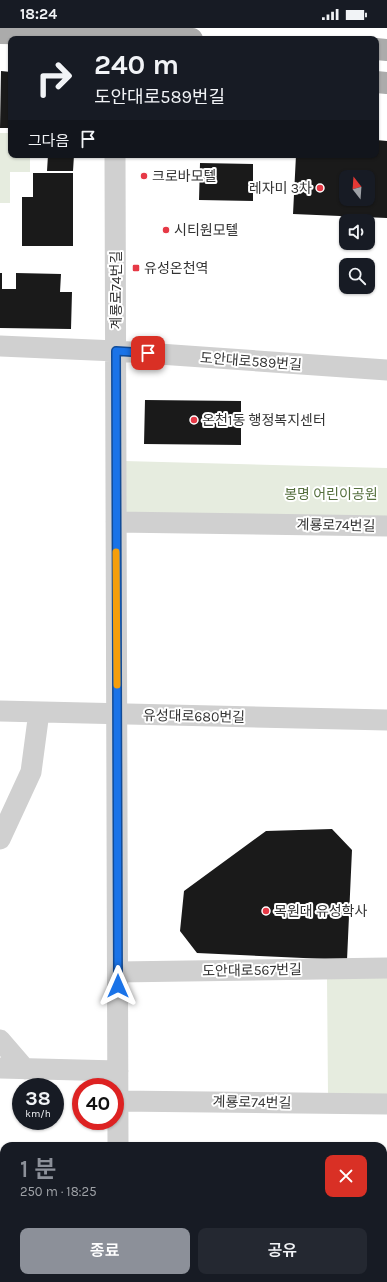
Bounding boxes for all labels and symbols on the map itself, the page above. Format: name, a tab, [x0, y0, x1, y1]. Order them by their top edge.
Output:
place label: 크로바모텔	[152, 168, 216, 185]
north arrow	[339, 170, 375, 206]
marker: 크로바모텔	[139, 171, 149, 181]
place label: 레자미 3차	[249, 180, 312, 197]
marker: 레자미 3차	[315, 183, 325, 193]
place label: 시티원모텔	[174, 222, 238, 239]
marker: 시티원모텔	[161, 225, 171, 235]
street label: 계룡로74번길	[108, 251, 125, 329]
place label: 유성온천역	[144, 260, 208, 277]
marker: 유성온천역	[131, 263, 141, 273]
pin	[131, 336, 165, 370]
street label: 도안대로589번길	[200, 349, 302, 374]
place label: 온천1동 행정복지센터	[202, 412, 326, 429]
marker: 온천1동 행정복지센터	[189, 415, 199, 425]
park label: 봉명 어린이공원	[284, 486, 378, 503]
street label: 계룡로74번길	[296, 516, 376, 535]
street label: 유성대로680번길	[143, 707, 245, 726]
place label: 목원대 유성학사	[274, 903, 368, 920]
marker: 목원대 유성학사	[261, 906, 271, 916]
street label: 도안대로567번길	[202, 961, 302, 980]
position arrow	[97, 965, 139, 1007]
speed limit sign: 40	[72, 1078, 124, 1130]
street label: 계룡로74번길	[212, 1093, 292, 1112]

